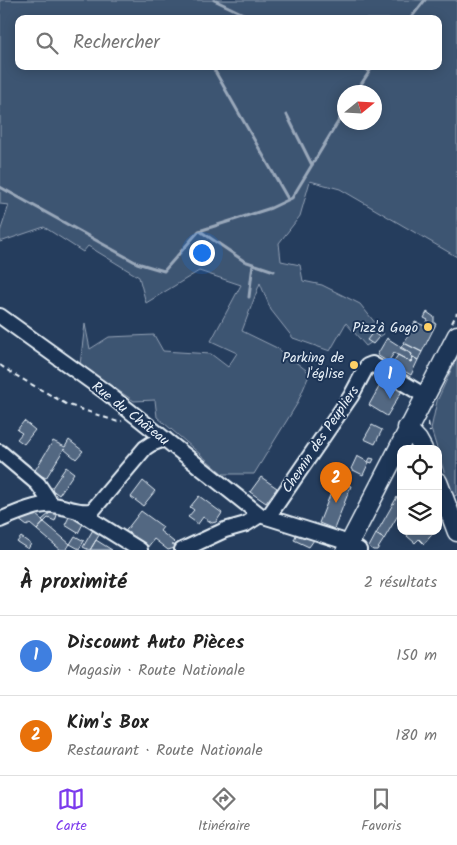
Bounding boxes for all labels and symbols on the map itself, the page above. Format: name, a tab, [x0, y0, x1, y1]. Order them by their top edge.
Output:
north arrow	[337, 85, 382, 130]
your location	[189, 240, 215, 266]
place label: Pizz'à Gogo	[353, 317, 418, 339]
marker: Pizz'à Gogo	[422, 321, 434, 333]
place label: Parking de l'église	[282, 347, 345, 385]
pin: 1	[374, 358, 406, 399]
marker: Parking de l'église	[348, 359, 360, 371]
street label: Rue du Château	[87, 376, 174, 451]
street label: Chemin des Peupliers	[277, 381, 365, 498]
pin: 2	[320, 462, 352, 503]

